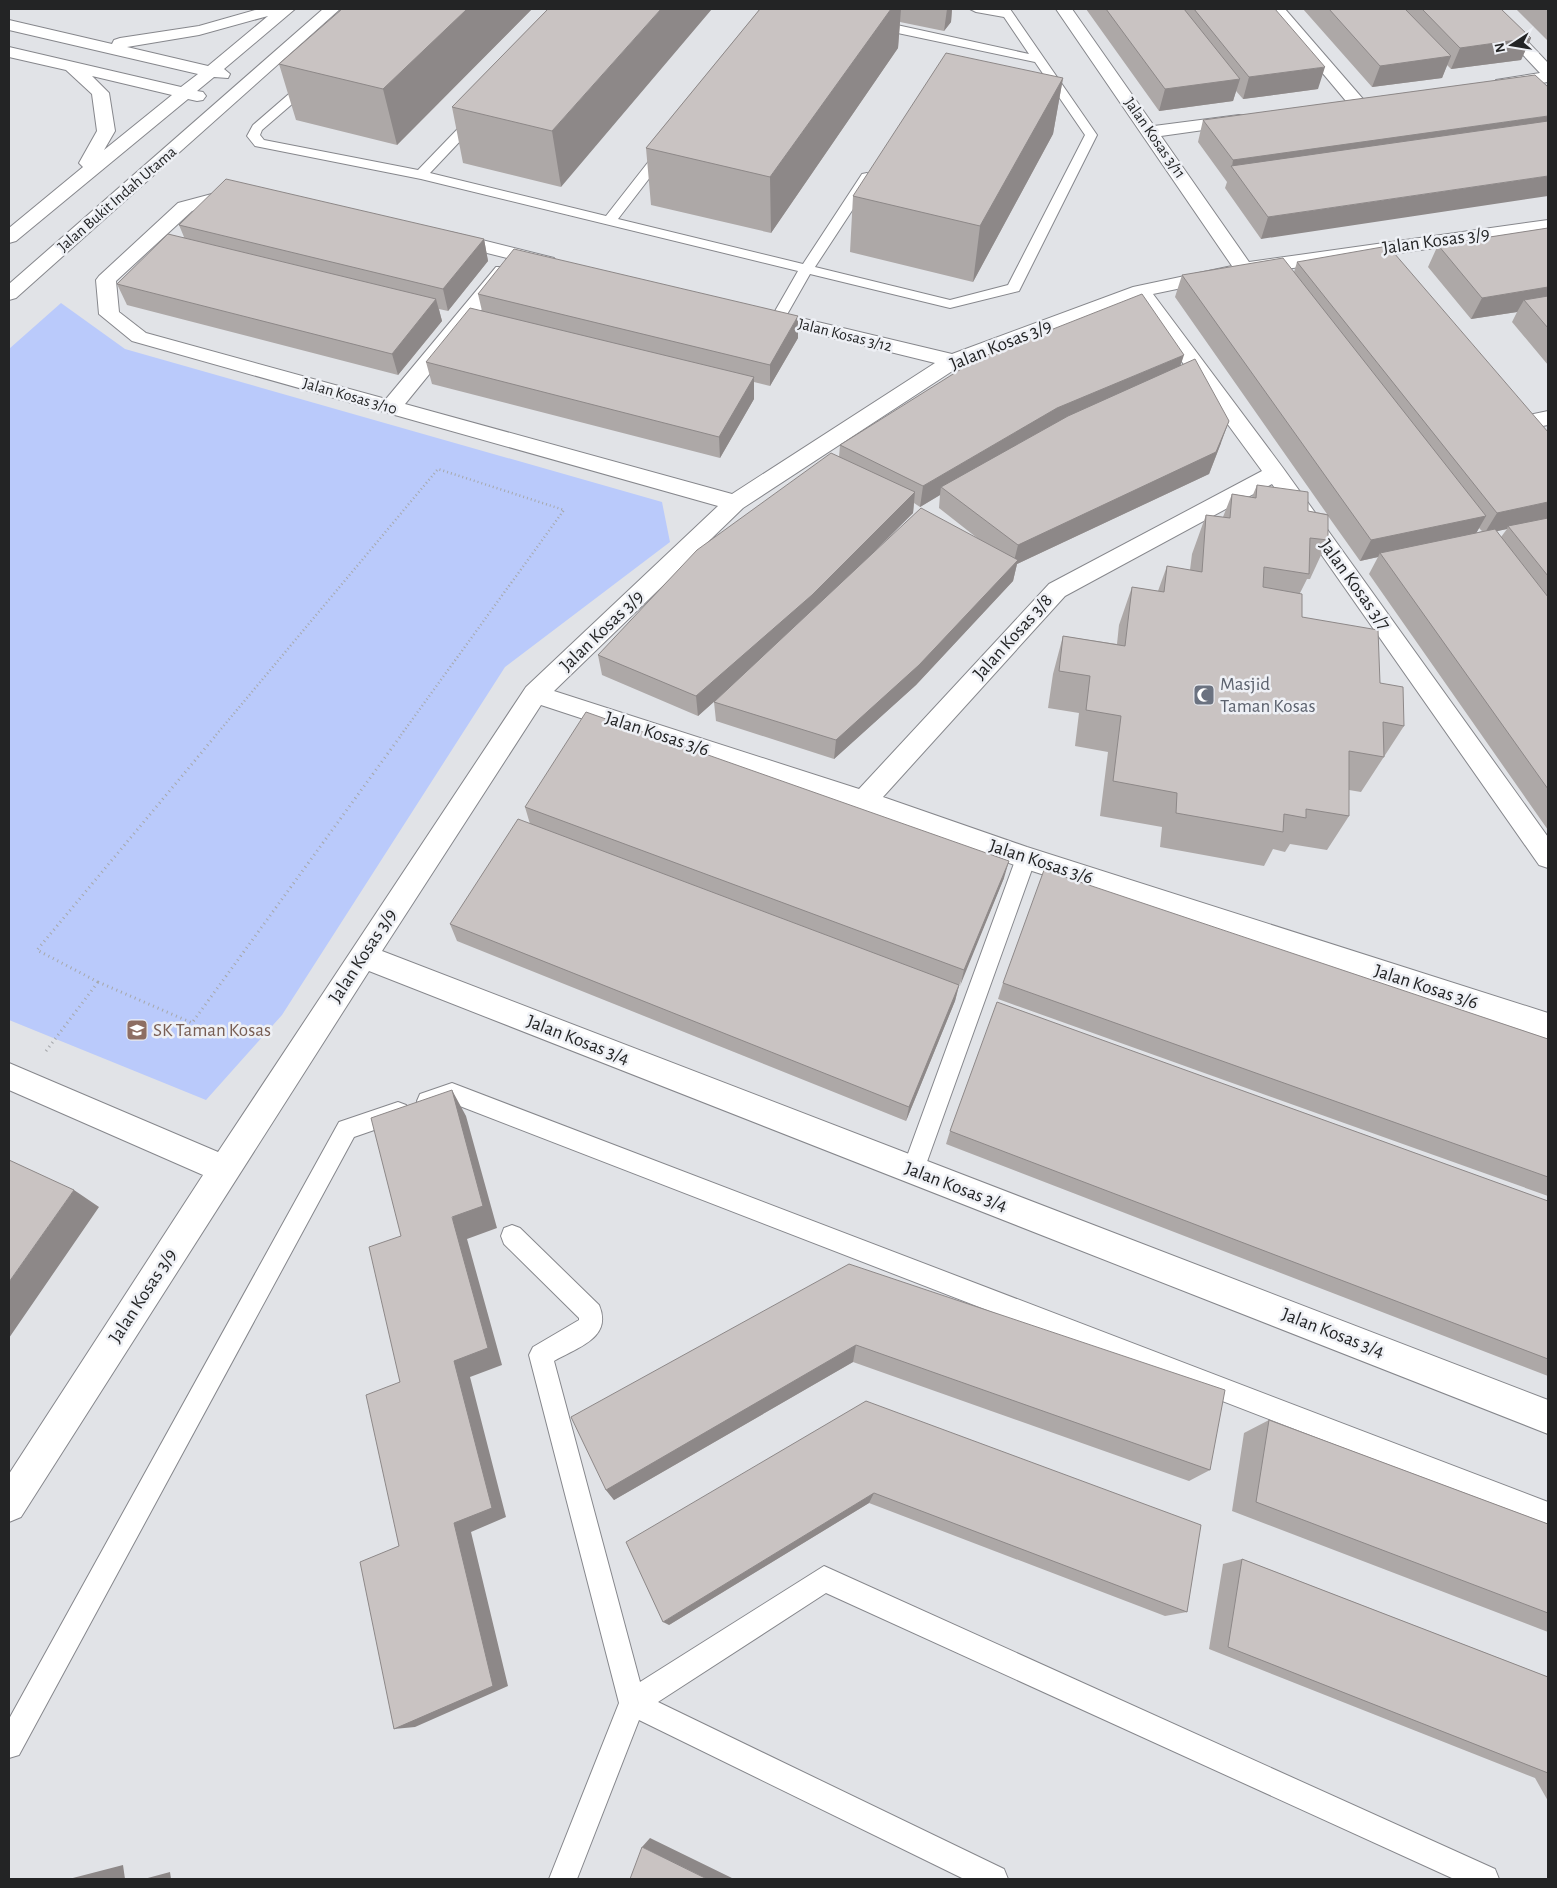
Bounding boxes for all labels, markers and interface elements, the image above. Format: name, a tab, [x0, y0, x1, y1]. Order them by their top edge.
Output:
north arrow	[1487, 20, 1537, 70]
text: N	[1492, 41, 1508, 54]
street label: Jalan Kosas 3/11	[1121, 95, 1189, 181]
street label: Jalan Bukit Indah Utama	[55, 143, 179, 255]
street label: Jalan Kosas 3/9	[1381, 224, 1491, 258]
street label: Jalan Kosas 3/12	[796, 316, 894, 354]
street label: Jalan Kosas 3/9	[947, 316, 1055, 374]
street label: Jalan Kosas 3/10	[301, 375, 399, 417]
street label: Jalan Kosas 3/7	[1316, 536, 1394, 634]
street label: Jalan Kosas 3/9	[557, 587, 647, 675]
street label: Jalan Kosas 3/8	[970, 590, 1056, 684]
place label: Masjid Taman Kosas	[1220, 675, 1316, 716]
mosque icon: Masjid Taman Kosas	[1192, 683, 1216, 707]
street label: Jalan Kosas 3/6	[603, 708, 711, 760]
street label: Jalan Kosas 3/6	[987, 836, 1095, 888]
street label: Jalan Kosas 3/9	[326, 905, 400, 1006]
street label: Jalan Kosas 3/6	[1372, 961, 1480, 1013]
street label: Jalan Kosas 3/4	[524, 1012, 632, 1068]
school or university icon: SK Taman Kosas	[125, 1018, 149, 1042]
place label: SK Taman Kosas	[153, 1021, 271, 1040]
street label: Jalan Kosas 3/4	[902, 1159, 1010, 1215]
street label: Jalan Kosas 3/9	[106, 1245, 180, 1346]
street label: Jalan Kosas 3/4	[1279, 1305, 1387, 1361]

